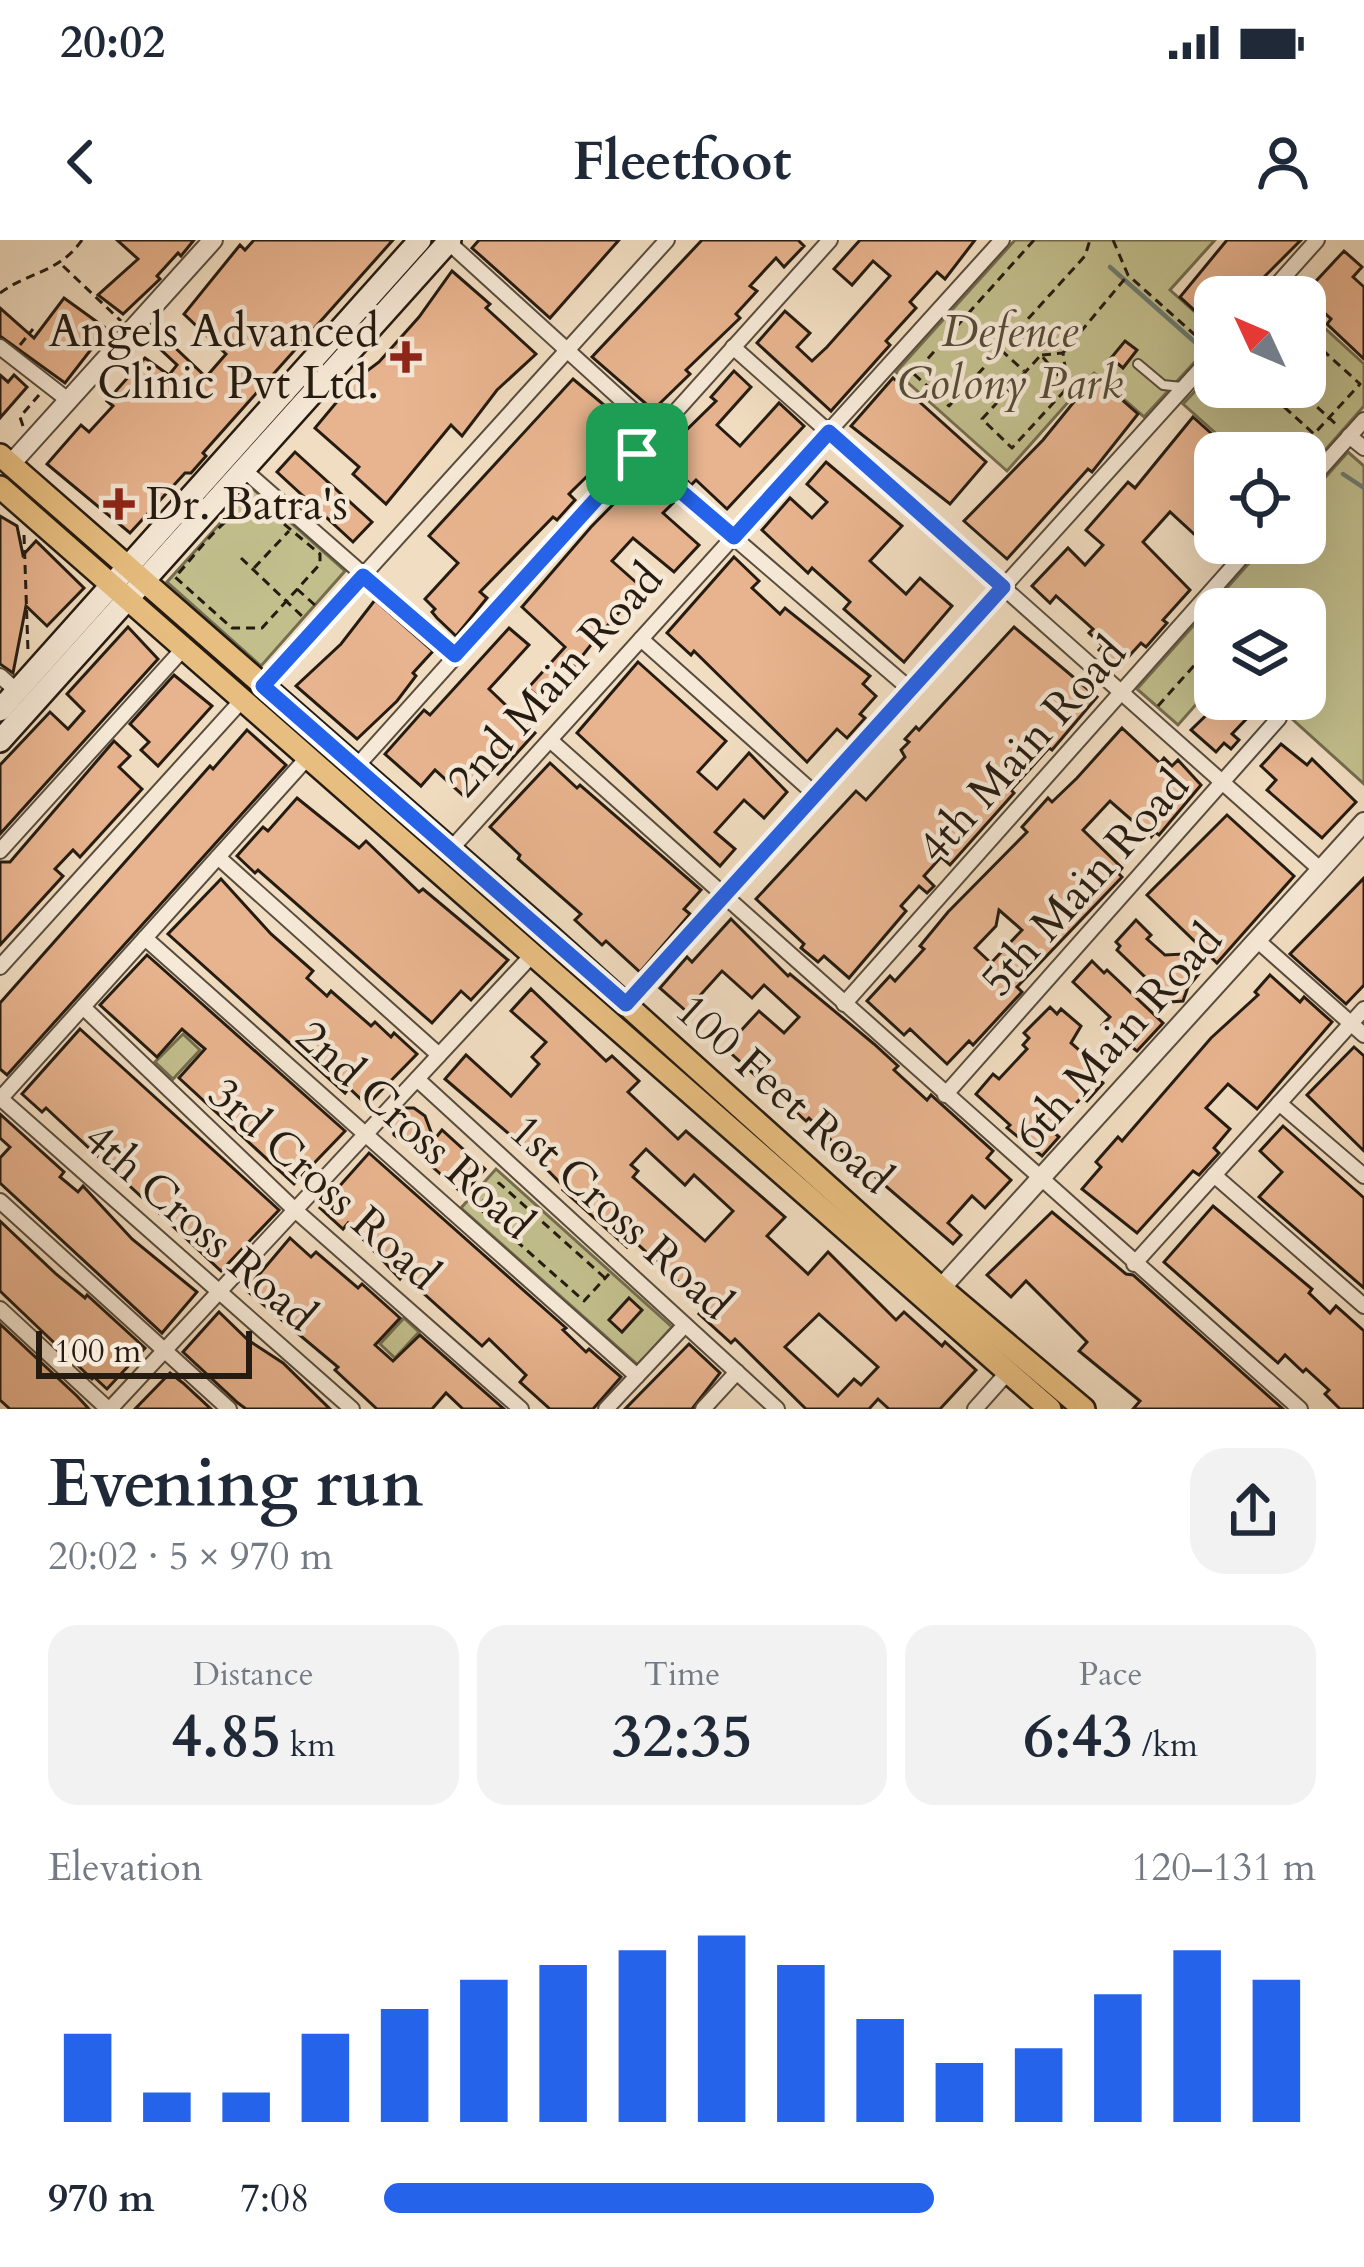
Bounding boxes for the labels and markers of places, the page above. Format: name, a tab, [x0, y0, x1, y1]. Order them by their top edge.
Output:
place label: Angels Advanced Clinic Pvt Ltd.	[49, 301, 379, 414]
marker: Angels Advanced Clinic Pvt Ltd.	[390, 341, 422, 373]
pin	[586, 403, 688, 505]
place label: Dr. Batra's	[146, 474, 348, 535]
marker: Dr. Batra's	[103, 488, 135, 520]

